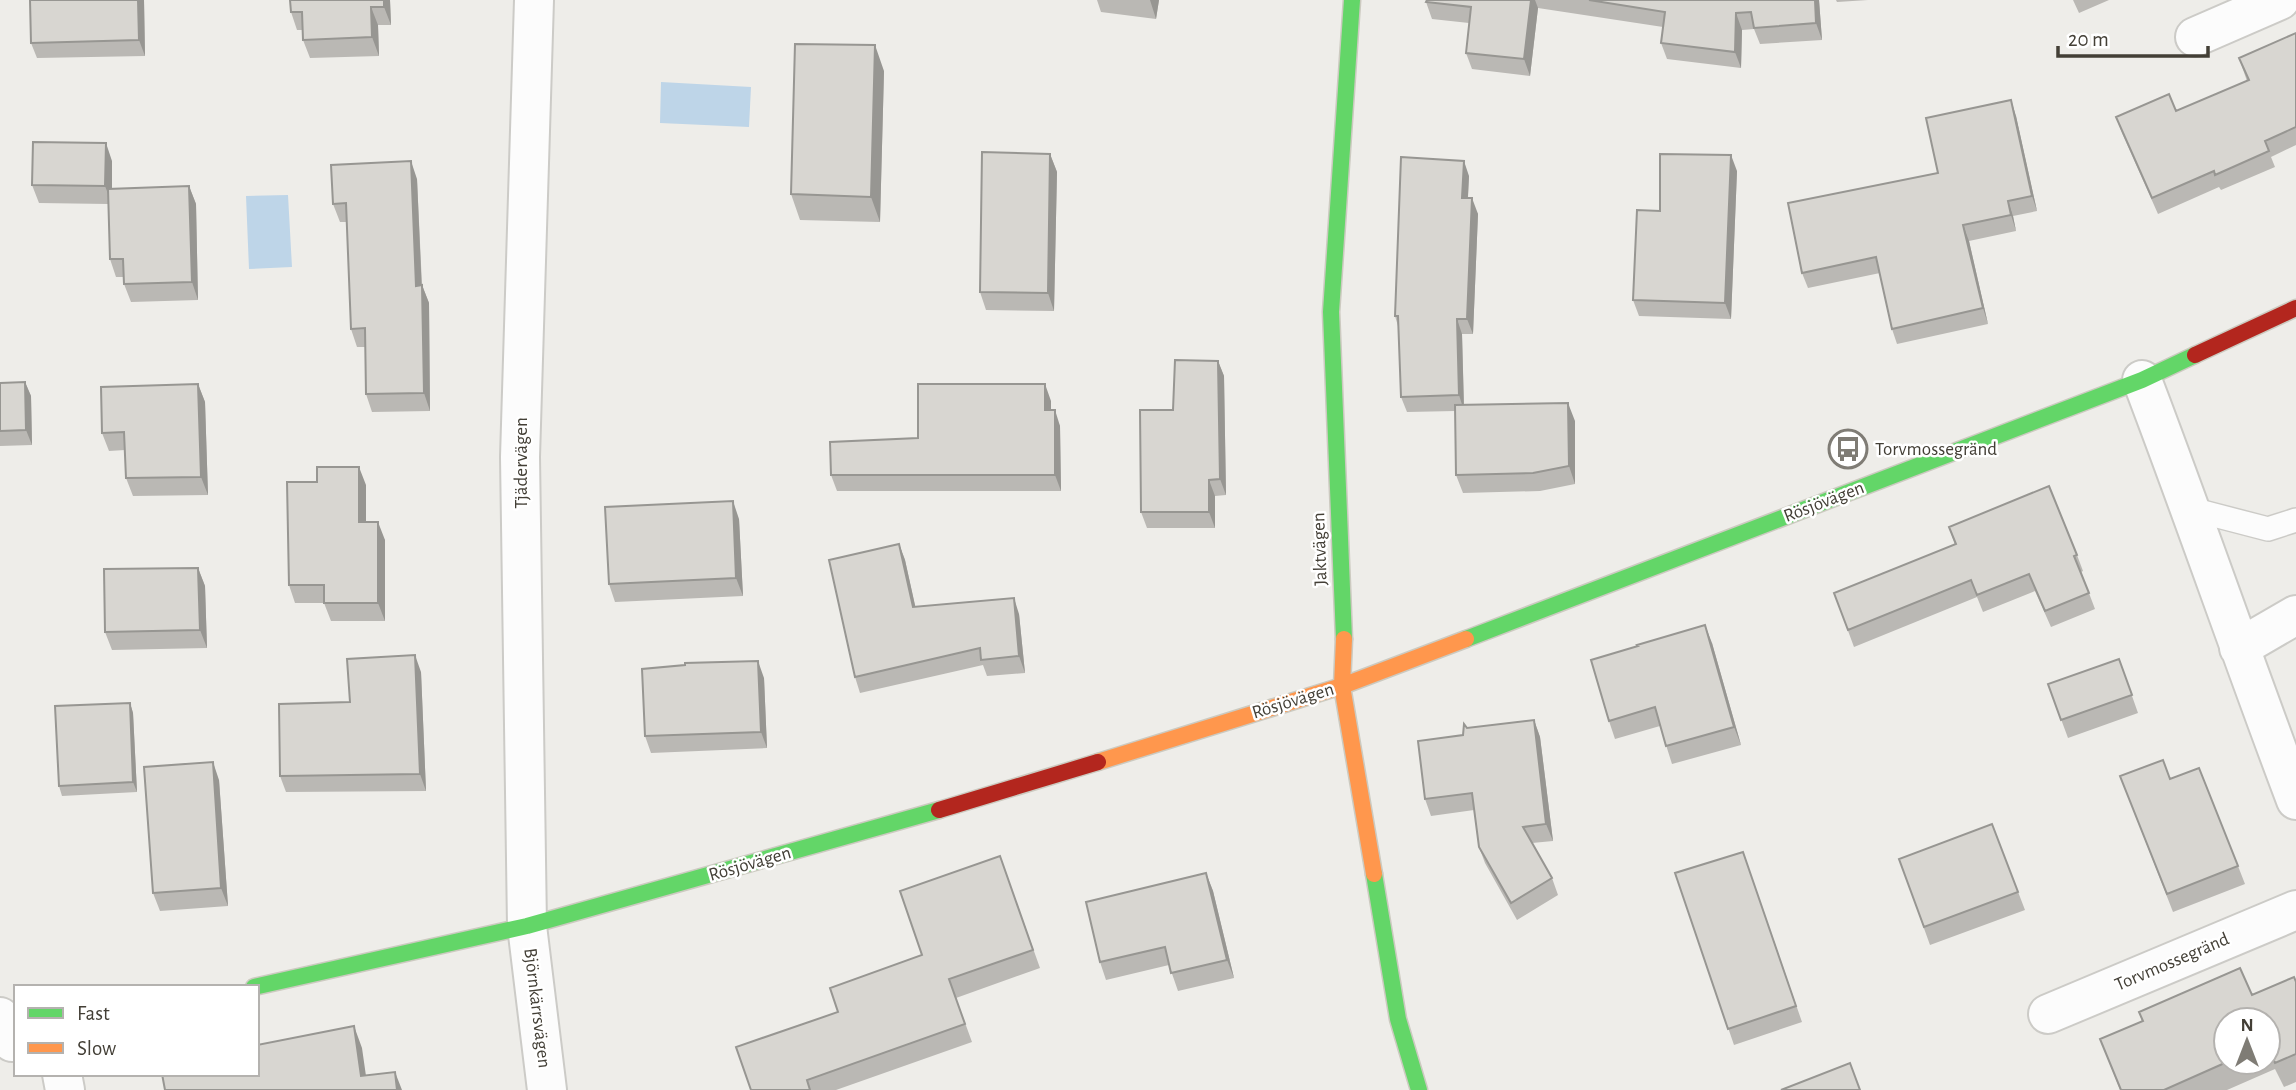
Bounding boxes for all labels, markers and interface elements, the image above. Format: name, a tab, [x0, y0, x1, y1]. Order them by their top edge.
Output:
scale bar	[2058, 14, 2208, 58]
text: 20 m	[2068, 29, 2109, 50]
street label: Tjädervägen	[512, 417, 531, 509]
bus stop icon: Torvmossegränd	[1827, 428, 1869, 470]
place label: Torvmossegränd	[1875, 440, 1997, 459]
street label: Rösjövägen	[1781, 478, 1867, 526]
street label: Jaktvägen	[1309, 512, 1331, 586]
street label: Rösjövägen	[1250, 680, 1336, 722]
street label: Rösjövägen	[707, 843, 793, 885]
street label: Torvmossegränd	[2112, 929, 2232, 995]
street label: Björnkärrsvägen	[520, 947, 554, 1069]
legend	[14, 985, 259, 1076]
text: Fast	[77, 1003, 110, 1024]
north arrow	[2212, 1006, 2282, 1076]
text: N	[2240, 1016, 2254, 1035]
text: Slow	[77, 1038, 116, 1059]

